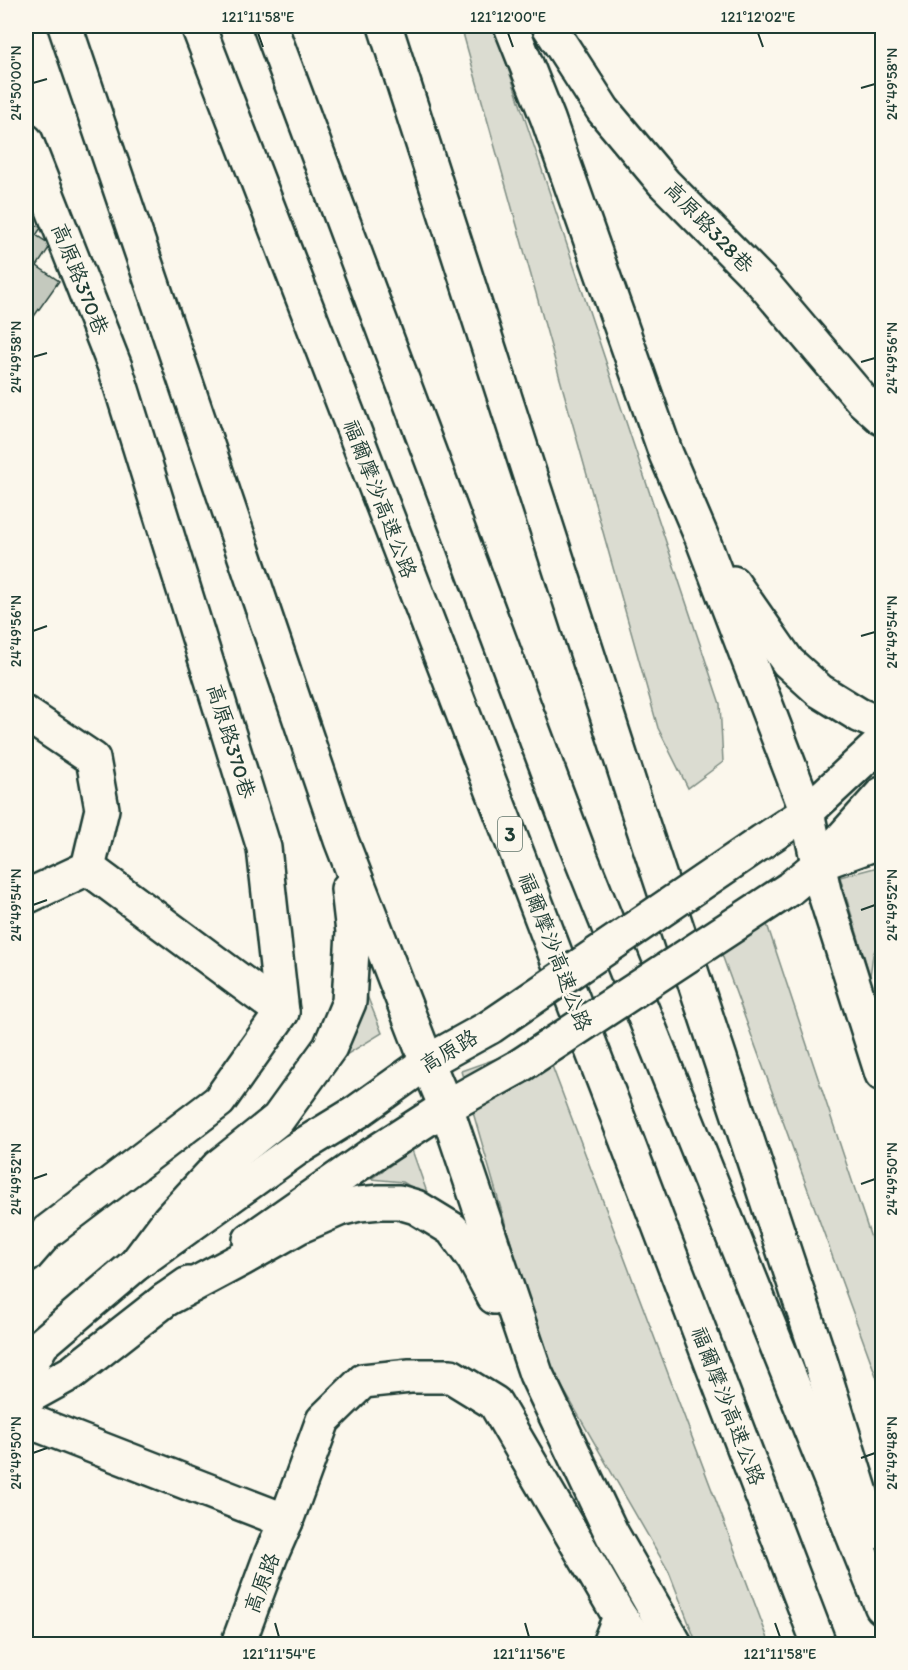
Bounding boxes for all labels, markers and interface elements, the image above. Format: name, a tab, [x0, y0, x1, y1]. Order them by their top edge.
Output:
text: 121°11'58"E	[222, 8, 294, 26]
text: 121°12'00"E	[470, 8, 546, 26]
text: 121°12'02"E	[721, 8, 795, 26]
text: 24°50'00"N	[7, 45, 25, 121]
text: 24°49'58"N	[883, 48, 901, 120]
street label: 高原路328巷	[659, 176, 759, 278]
street label: 高原路370巷	[47, 219, 114, 339]
text: 24°49'58"N	[7, 321, 25, 393]
text: 24°49'56"N	[883, 322, 901, 394]
street label: 福爾摩沙高速公路	[339, 416, 422, 582]
text: 24°49'56"N	[7, 595, 25, 667]
text: 24°49'54"N	[883, 595, 901, 669]
street label: 高原路370巷	[202, 680, 261, 801]
road number: 3	[498, 817, 522, 851]
text: 24°49'54"N	[7, 868, 25, 942]
street label: 福爾摩沙高速公路	[514, 869, 597, 1035]
text: 24°49'52"N	[883, 869, 901, 941]
street label: 高原路	[415, 1024, 482, 1078]
text: 24°49'50"N	[883, 1142, 901, 1216]
text: 24°49'52"N	[7, 1143, 25, 1215]
street label: 福爾摩沙高速公路	[687, 1323, 770, 1489]
text: 24°49'50"N	[7, 1416, 25, 1490]
text: 24°49'48"N	[883, 1416, 901, 1490]
street label: 高原路	[239, 1549, 284, 1617]
text: 121°11'54"E	[242, 1645, 316, 1663]
text: 121°11'56"E	[493, 1645, 565, 1663]
text: 121°11'58"E	[744, 1645, 816, 1663]

